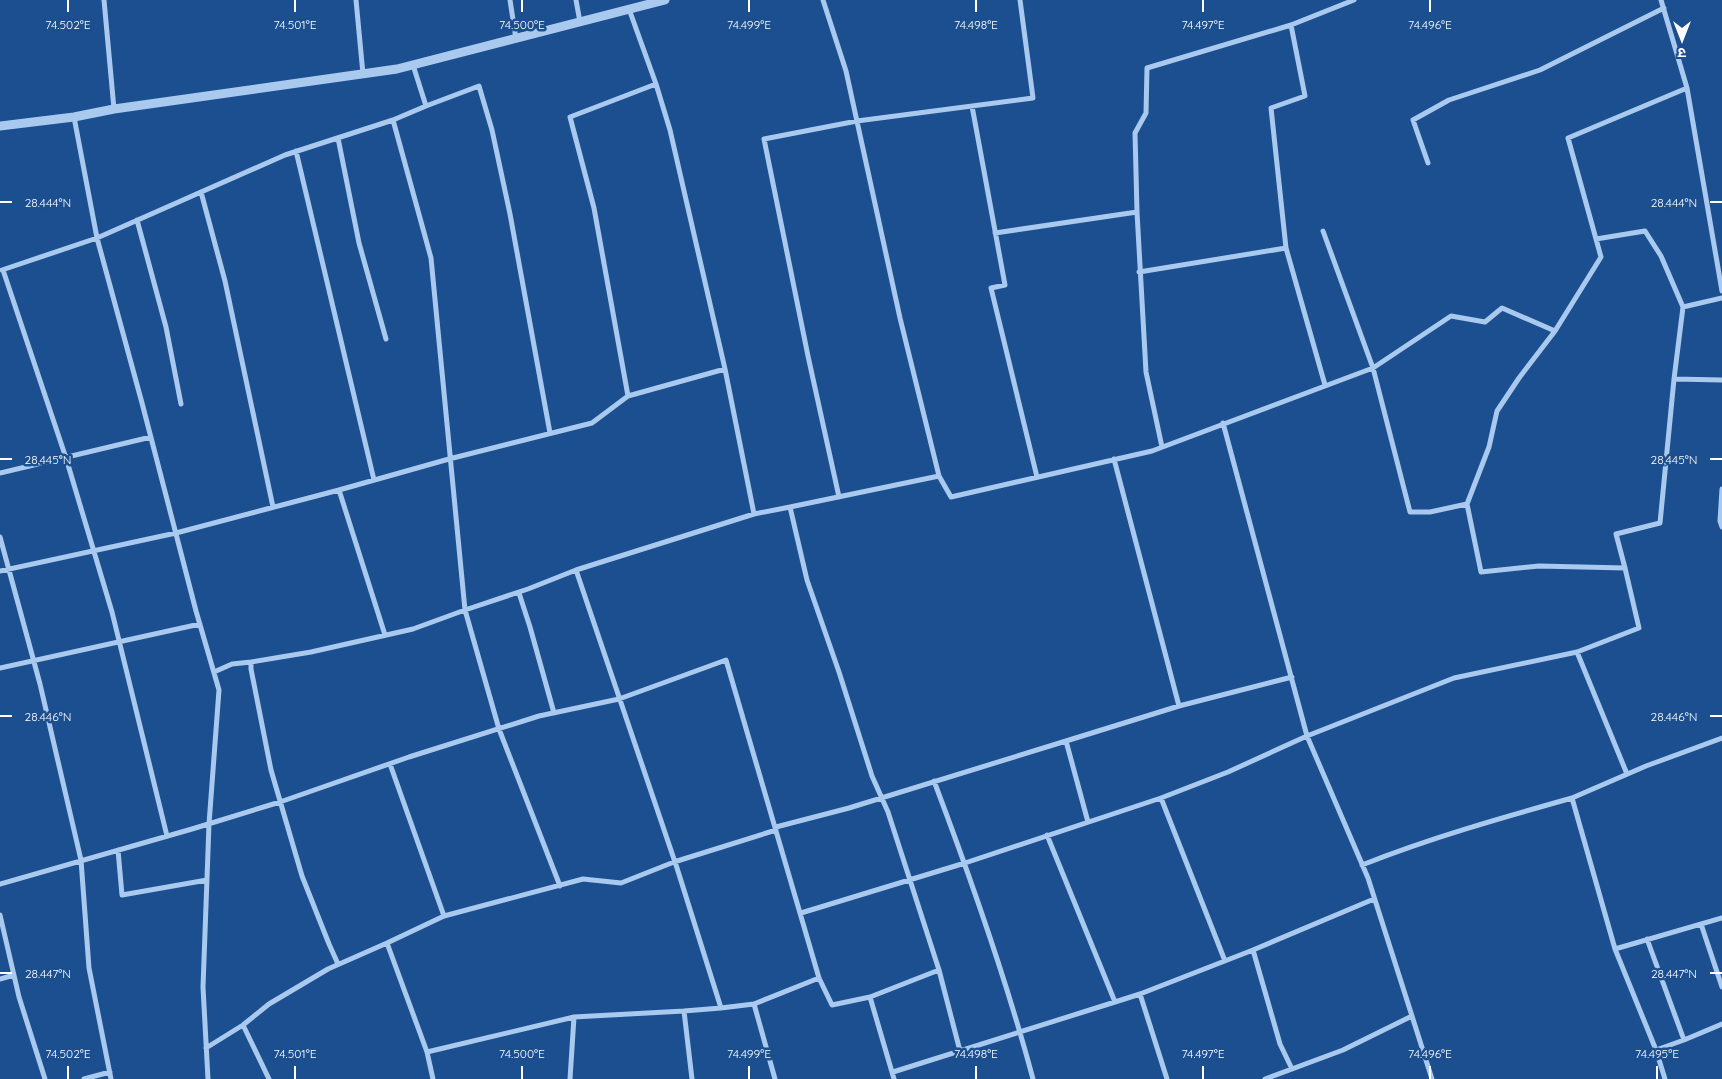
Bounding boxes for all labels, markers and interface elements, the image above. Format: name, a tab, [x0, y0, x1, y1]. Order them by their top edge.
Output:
north arrow	[1657, 15, 1707, 65]
text: 74.502°E	[45, 17, 91, 32]
text: 74.501°E	[273, 17, 317, 32]
text: 74.500°E	[499, 17, 545, 32]
text: 74.499°E	[727, 17, 771, 32]
text: 74.498°E	[954, 17, 998, 32]
text: 74.497°E	[1181, 17, 1225, 32]
text: 74.496°E	[1408, 17, 1452, 32]
text: उ	[1677, 44, 1686, 62]
text: 28.444°N	[25, 195, 71, 210]
text: 28.444°N	[1651, 195, 1697, 210]
text: 28.445°N	[25, 452, 71, 467]
text: 28.445°N	[1651, 452, 1697, 467]
text: 28.446°N	[25, 709, 71, 724]
text: 28.446°N	[1651, 709, 1697, 724]
text: 28.447°N	[25, 966, 71, 981]
text: 28.447°N	[1651, 966, 1697, 981]
text: 74.502°E	[45, 1046, 91, 1061]
text: 74.501°E	[273, 1046, 317, 1061]
text: 74.500°E	[499, 1046, 545, 1061]
text: 74.499°E	[727, 1046, 771, 1061]
text: 74.498°E	[954, 1046, 998, 1061]
text: 74.497°E	[1181, 1046, 1225, 1061]
text: 74.496°E	[1408, 1046, 1452, 1061]
text: 74.495°E	[1635, 1046, 1679, 1061]

